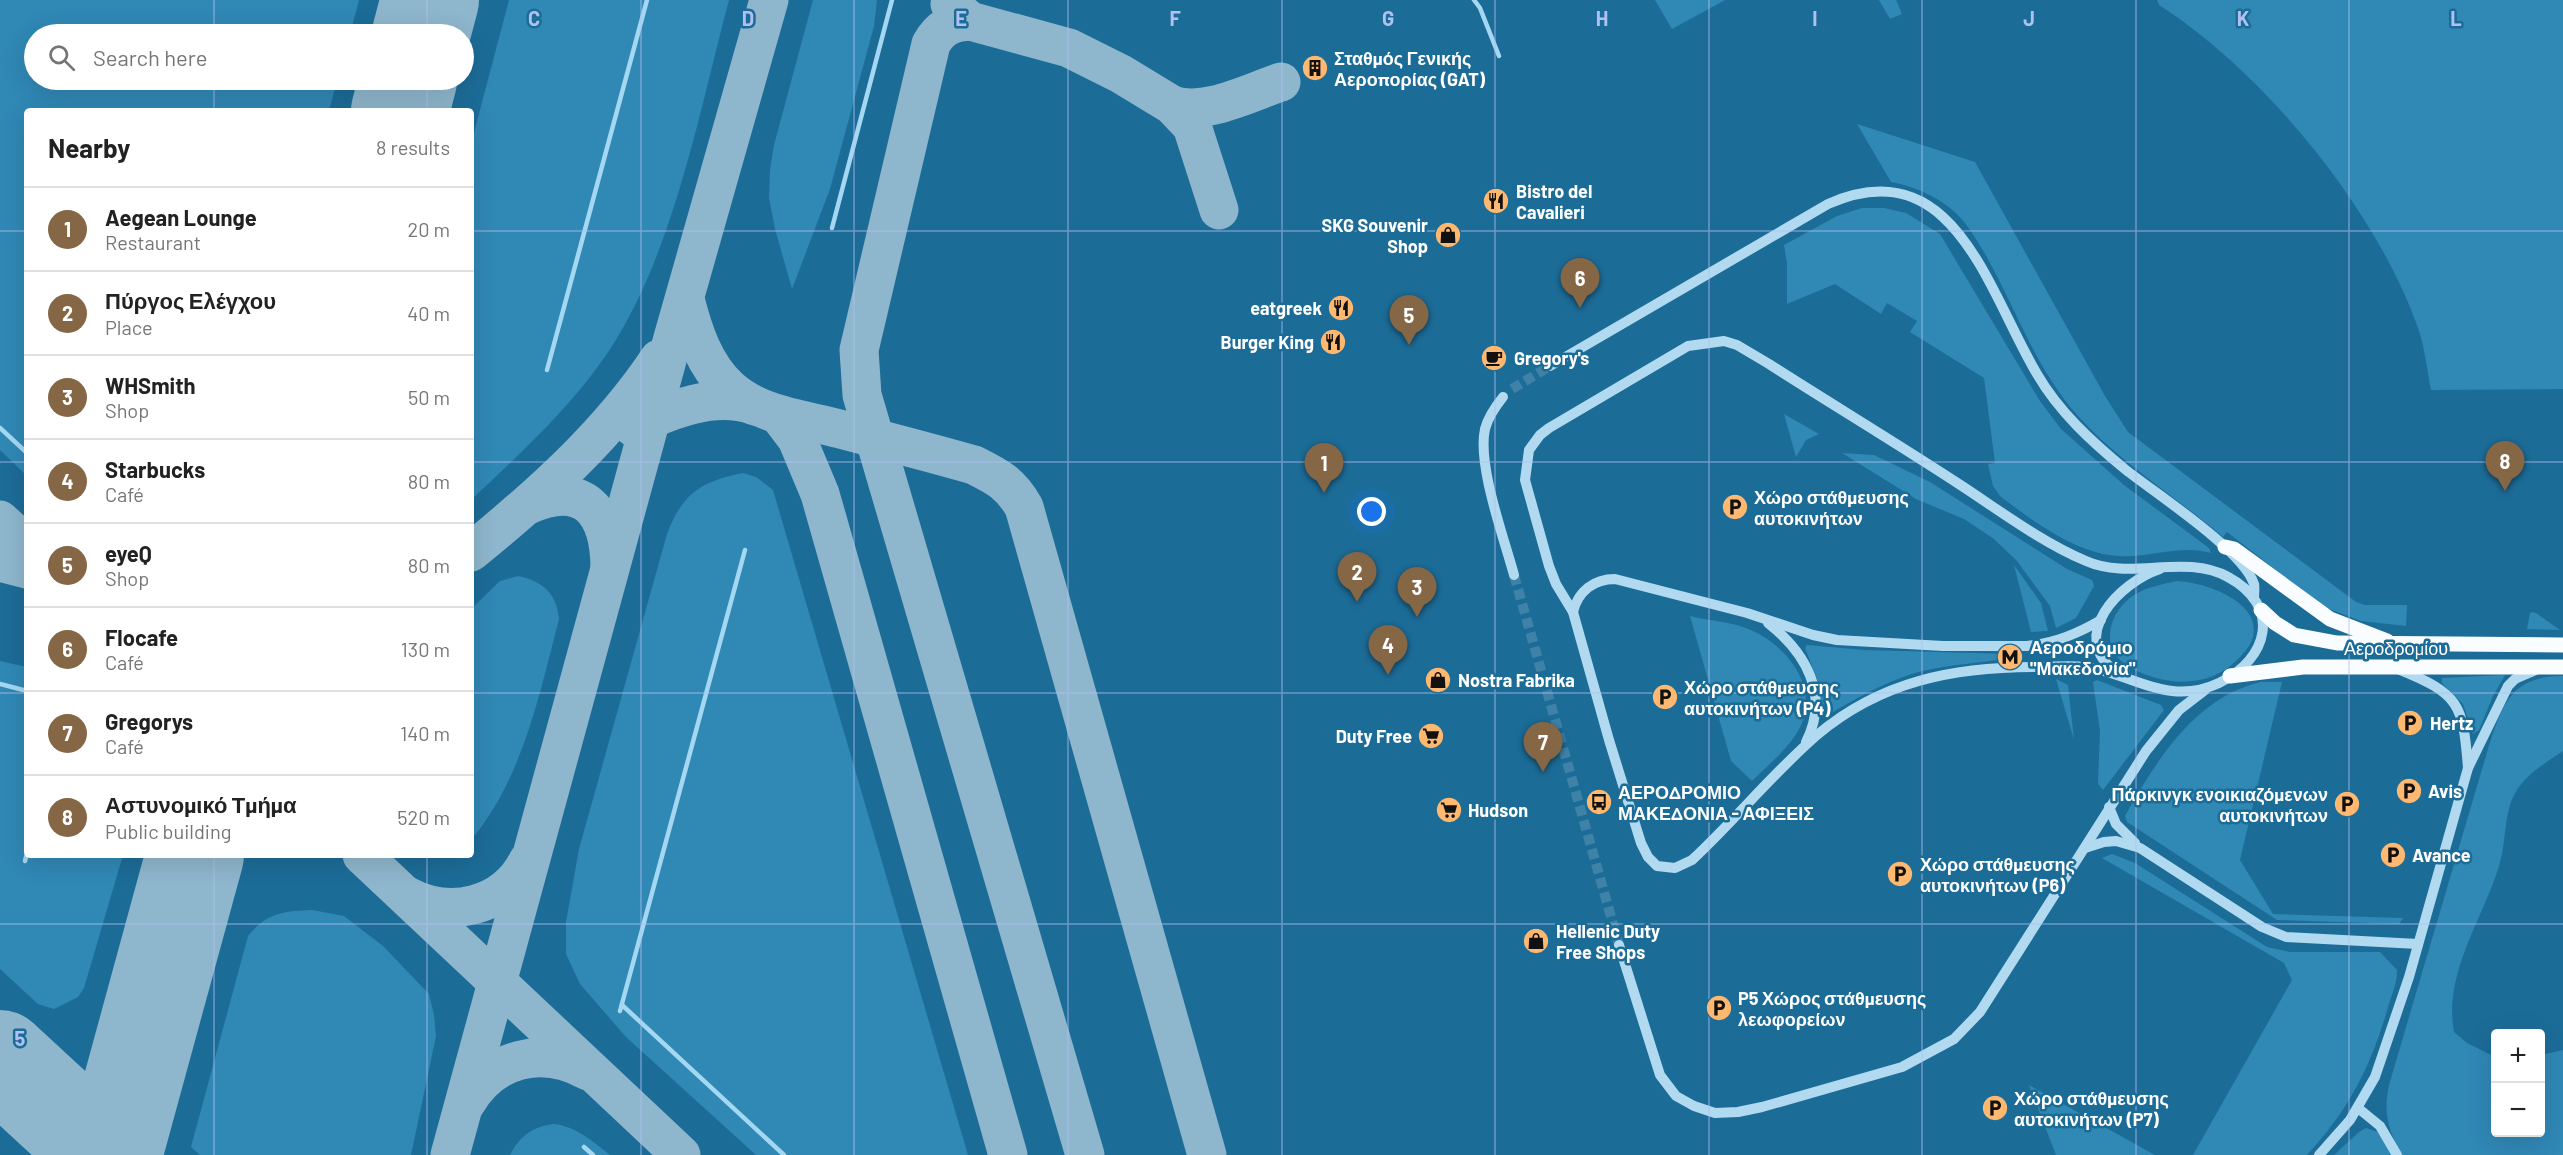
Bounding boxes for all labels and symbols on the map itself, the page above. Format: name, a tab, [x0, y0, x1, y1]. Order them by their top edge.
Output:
text: C	[528, 6, 540, 30]
text: D	[742, 6, 754, 30]
text: E	[955, 6, 967, 30]
text: F	[1169, 6, 1181, 30]
text: G	[1382, 6, 1394, 30]
text: H	[1596, 6, 1608, 30]
text: I	[1812, 6, 1818, 30]
text: J	[2023, 6, 2035, 30]
text: K	[2237, 6, 2250, 30]
text: L	[2450, 6, 2462, 30]
place label: Σταθμός Γενικής Αεροπορίας (GAT)	[1334, 47, 1486, 90]
building icon: Σταθμός Γενικής Αεροπορίας (GAT)	[1300, 53, 1330, 83]
place label: Bistro del Cavalieri	[1516, 180, 1592, 223]
restaurant icon: Bistro del Cavalieri	[1481, 186, 1511, 216]
place label: SKG Souvenir Shop	[1321, 214, 1428, 257]
shop icon: SKG Souvenir Shop	[1433, 220, 1463, 250]
pin: 6	[1560, 258, 1600, 308]
restaurant icon: eatgreek	[1326, 293, 1356, 323]
pin: 5	[1390, 296, 1428, 345]
place label: eatgreek	[1250, 297, 1322, 319]
restaurant icon: Burger King	[1318, 327, 1348, 357]
place label: Burger King	[1221, 331, 1314, 353]
cafe icon: Gregory's	[1479, 343, 1509, 373]
place label: Gregory's	[1514, 347, 1589, 369]
pin: 8	[2486, 442, 2524, 491]
pin: 1	[1304, 444, 1344, 493]
place label: Χώρο στάθμευσης αυτοκινήτων	[1754, 486, 1909, 529]
parking icon: Χώρο στάθμευσης αυτοκινήτων	[1720, 492, 1750, 522]
your location	[1357, 497, 1386, 526]
pin: 2	[1338, 552, 1376, 602]
pin: 3	[1398, 568, 1436, 617]
pin: 4	[1368, 626, 1408, 675]
place label: Αεροδρόμιο "Μακεδονία"	[2030, 636, 2136, 679]
street label: Αεροδρομίου	[2344, 637, 2448, 659]
metro station icon: Αεροδρόμιο "Μακεδονία"	[1995, 642, 2025, 672]
shop icon: Nostra Fabrika	[1423, 665, 1453, 695]
place label: Nostra Fabrika	[1458, 669, 1575, 691]
place label: Χώρο στάθμευσης αυτοκινήτων (P4)	[1684, 676, 1839, 719]
parking icon: Χώρο στάθμευσης αυτοκινήτων (P4)	[1650, 682, 1680, 712]
parking icon: Hertz	[2395, 708, 2425, 738]
place label: Hertz	[2430, 712, 2473, 734]
supermarket icon: Duty Free	[1416, 721, 1446, 751]
pin: 7	[1524, 722, 1562, 772]
place label: Duty Free	[1336, 725, 1412, 747]
parking icon: Avis	[2394, 776, 2424, 806]
place label: Avis	[2428, 780, 2462, 802]
place label: ΑΕΡΟΔΡΟΜΙΟ ΜΑΚΕΔΟΝΙΑ - ΑΦΙΞΕΙΣ	[1618, 781, 1814, 824]
place label: Πάρκινγκ ενοικιαζόμενων αυτοκινήτων	[2111, 783, 2328, 826]
bus stop icon: ΑΕΡΟΔΡΟΜΙΟ ΜΑΚΕΔΟΝΙΑ - ΑΦΙΞΕΙΣ	[1584, 787, 1614, 817]
parking icon: Πάρκινγκ ενοικιαζόμενων αυτοκινήτων	[2332, 789, 2362, 819]
supermarket icon: Hudson	[1434, 795, 1464, 825]
place label: Hudson	[1468, 799, 1528, 821]
parking icon: Avance	[2378, 840, 2408, 870]
place label: Avance	[2412, 844, 2471, 866]
place label: Χώρο στάθμευσης αυτοκινήτων (P6)	[1920, 853, 2075, 896]
parking icon: Χώρο στάθμευσης αυτοκινήτων (P6)	[1885, 859, 1915, 889]
place label: Hellenic Duty Free Shops	[1556, 920, 1660, 963]
shop icon: Hellenic Duty Free Shops	[1521, 926, 1551, 956]
place label: P5 Χώρος στάθμευσης λεωφορείων	[1738, 987, 1926, 1030]
parking icon: P5 Χώρος στάθμευσης λεωφορείων	[1704, 993, 1734, 1023]
text: 5	[15, 1026, 26, 1050]
place label: Χώρο στάθμευσης αυτοκινήτων (P7)	[2014, 1087, 2169, 1130]
parking icon: Χώρο στάθμευσης αυτοκινήτων (P7)	[1980, 1093, 2010, 1123]

